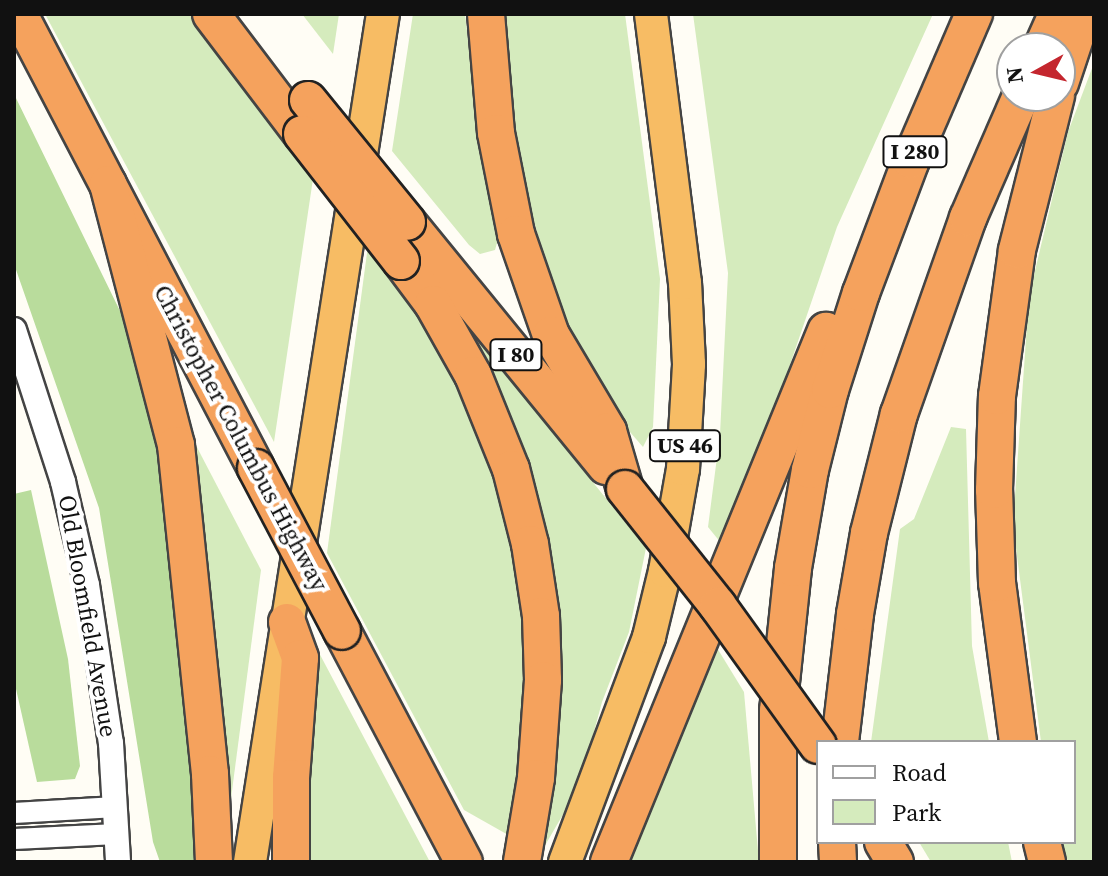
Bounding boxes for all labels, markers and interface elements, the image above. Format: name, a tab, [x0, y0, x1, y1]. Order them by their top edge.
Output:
north arrow	[996, 32, 1076, 112]
text: N	[998, 65, 1030, 85]
road number: I 280	[881, 134, 949, 170]
street label: Christopher Columbus Highway	[148, 280, 334, 596]
road number: I 80	[488, 337, 544, 373]
road number: US 46	[647, 428, 723, 464]
street label: Old Bloomfield Avenue	[53, 493, 123, 739]
legend	[816, 740, 1076, 844]
text: Road	[892, 756, 946, 789]
text: Park	[892, 796, 941, 829]

